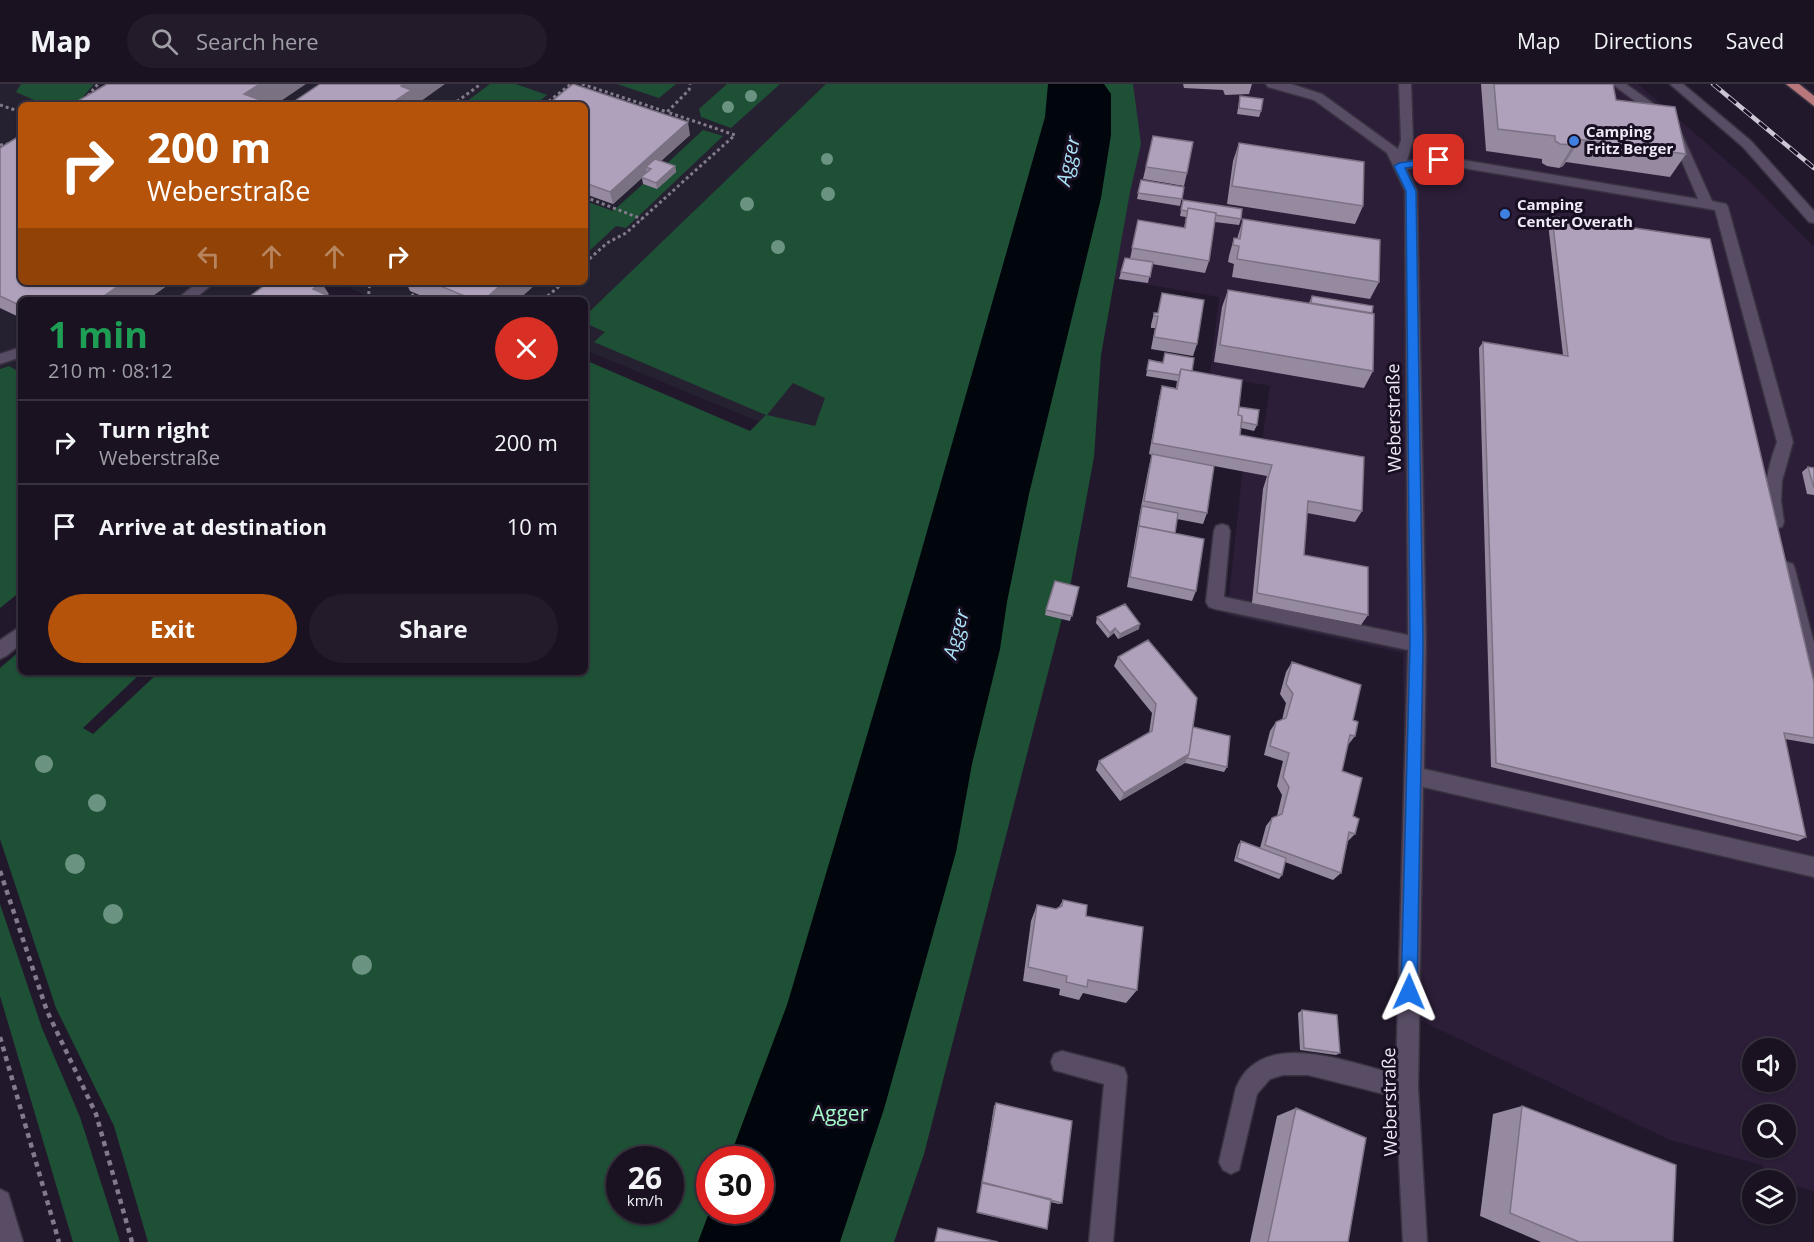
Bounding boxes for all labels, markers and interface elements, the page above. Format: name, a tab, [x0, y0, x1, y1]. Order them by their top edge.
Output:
search box	[127, 14, 547, 68]
text: Map	[30, 22, 91, 60]
icon: search	[148, 25, 181, 58]
text: Search here	[196, 26, 319, 56]
text: Map	[1517, 27, 1560, 55]
text: Directions	[1593, 27, 1693, 55]
text: Saved	[1726, 27, 1784, 55]
text: 200 m	[147, 118, 271, 175]
place label: Camping Fritz Berger	[1586, 121, 1673, 158]
icon: right	[48, 126, 126, 204]
water label: Agger	[1049, 133, 1086, 190]
pin	[1413, 134, 1464, 185]
marker: Camping Fritz Berger	[1567, 134, 1581, 148]
icon: arrive	[1422, 143, 1455, 176]
text: Weberstraße	[147, 172, 310, 209]
place label: Camping Center Overath	[1517, 194, 1633, 231]
marker: Camping Center Overath	[1498, 207, 1512, 221]
icon: left	[192, 240, 225, 273]
icon: ahead	[255, 240, 288, 273]
icon: ahead	[318, 240, 351, 273]
icon: right	[381, 240, 414, 273]
text: 1 min	[48, 310, 148, 359]
button: close	[495, 317, 558, 380]
text: 210 m · 08:12	[48, 357, 173, 384]
street label: Weberstraße	[1380, 363, 1406, 473]
text: Turn right	[99, 414, 210, 444]
icon: right	[48, 426, 81, 459]
text: 200 m	[494, 427, 558, 457]
text: Weberstraße	[99, 444, 220, 471]
icon: arrive	[48, 510, 81, 543]
text: Arrive at destination	[99, 511, 327, 541]
text: 10 m	[507, 511, 558, 541]
button: Exit	[48, 594, 297, 663]
button: Share	[309, 594, 558, 663]
water label: Agger	[936, 605, 975, 663]
position arrow	[1377, 960, 1441, 1024]
map controls	[1742, 1038, 1796, 1224]
button: sound	[1742, 1038, 1796, 1092]
street label: Weberstraße	[1376, 1047, 1402, 1157]
park label: Agger	[812, 1099, 869, 1127]
button: search	[1742, 1104, 1796, 1158]
speed limit sign: 30	[696, 1146, 774, 1224]
text: 26	[628, 1157, 662, 1198]
button: layers	[1742, 1170, 1796, 1224]
text: km/h	[627, 1190, 663, 1210]

